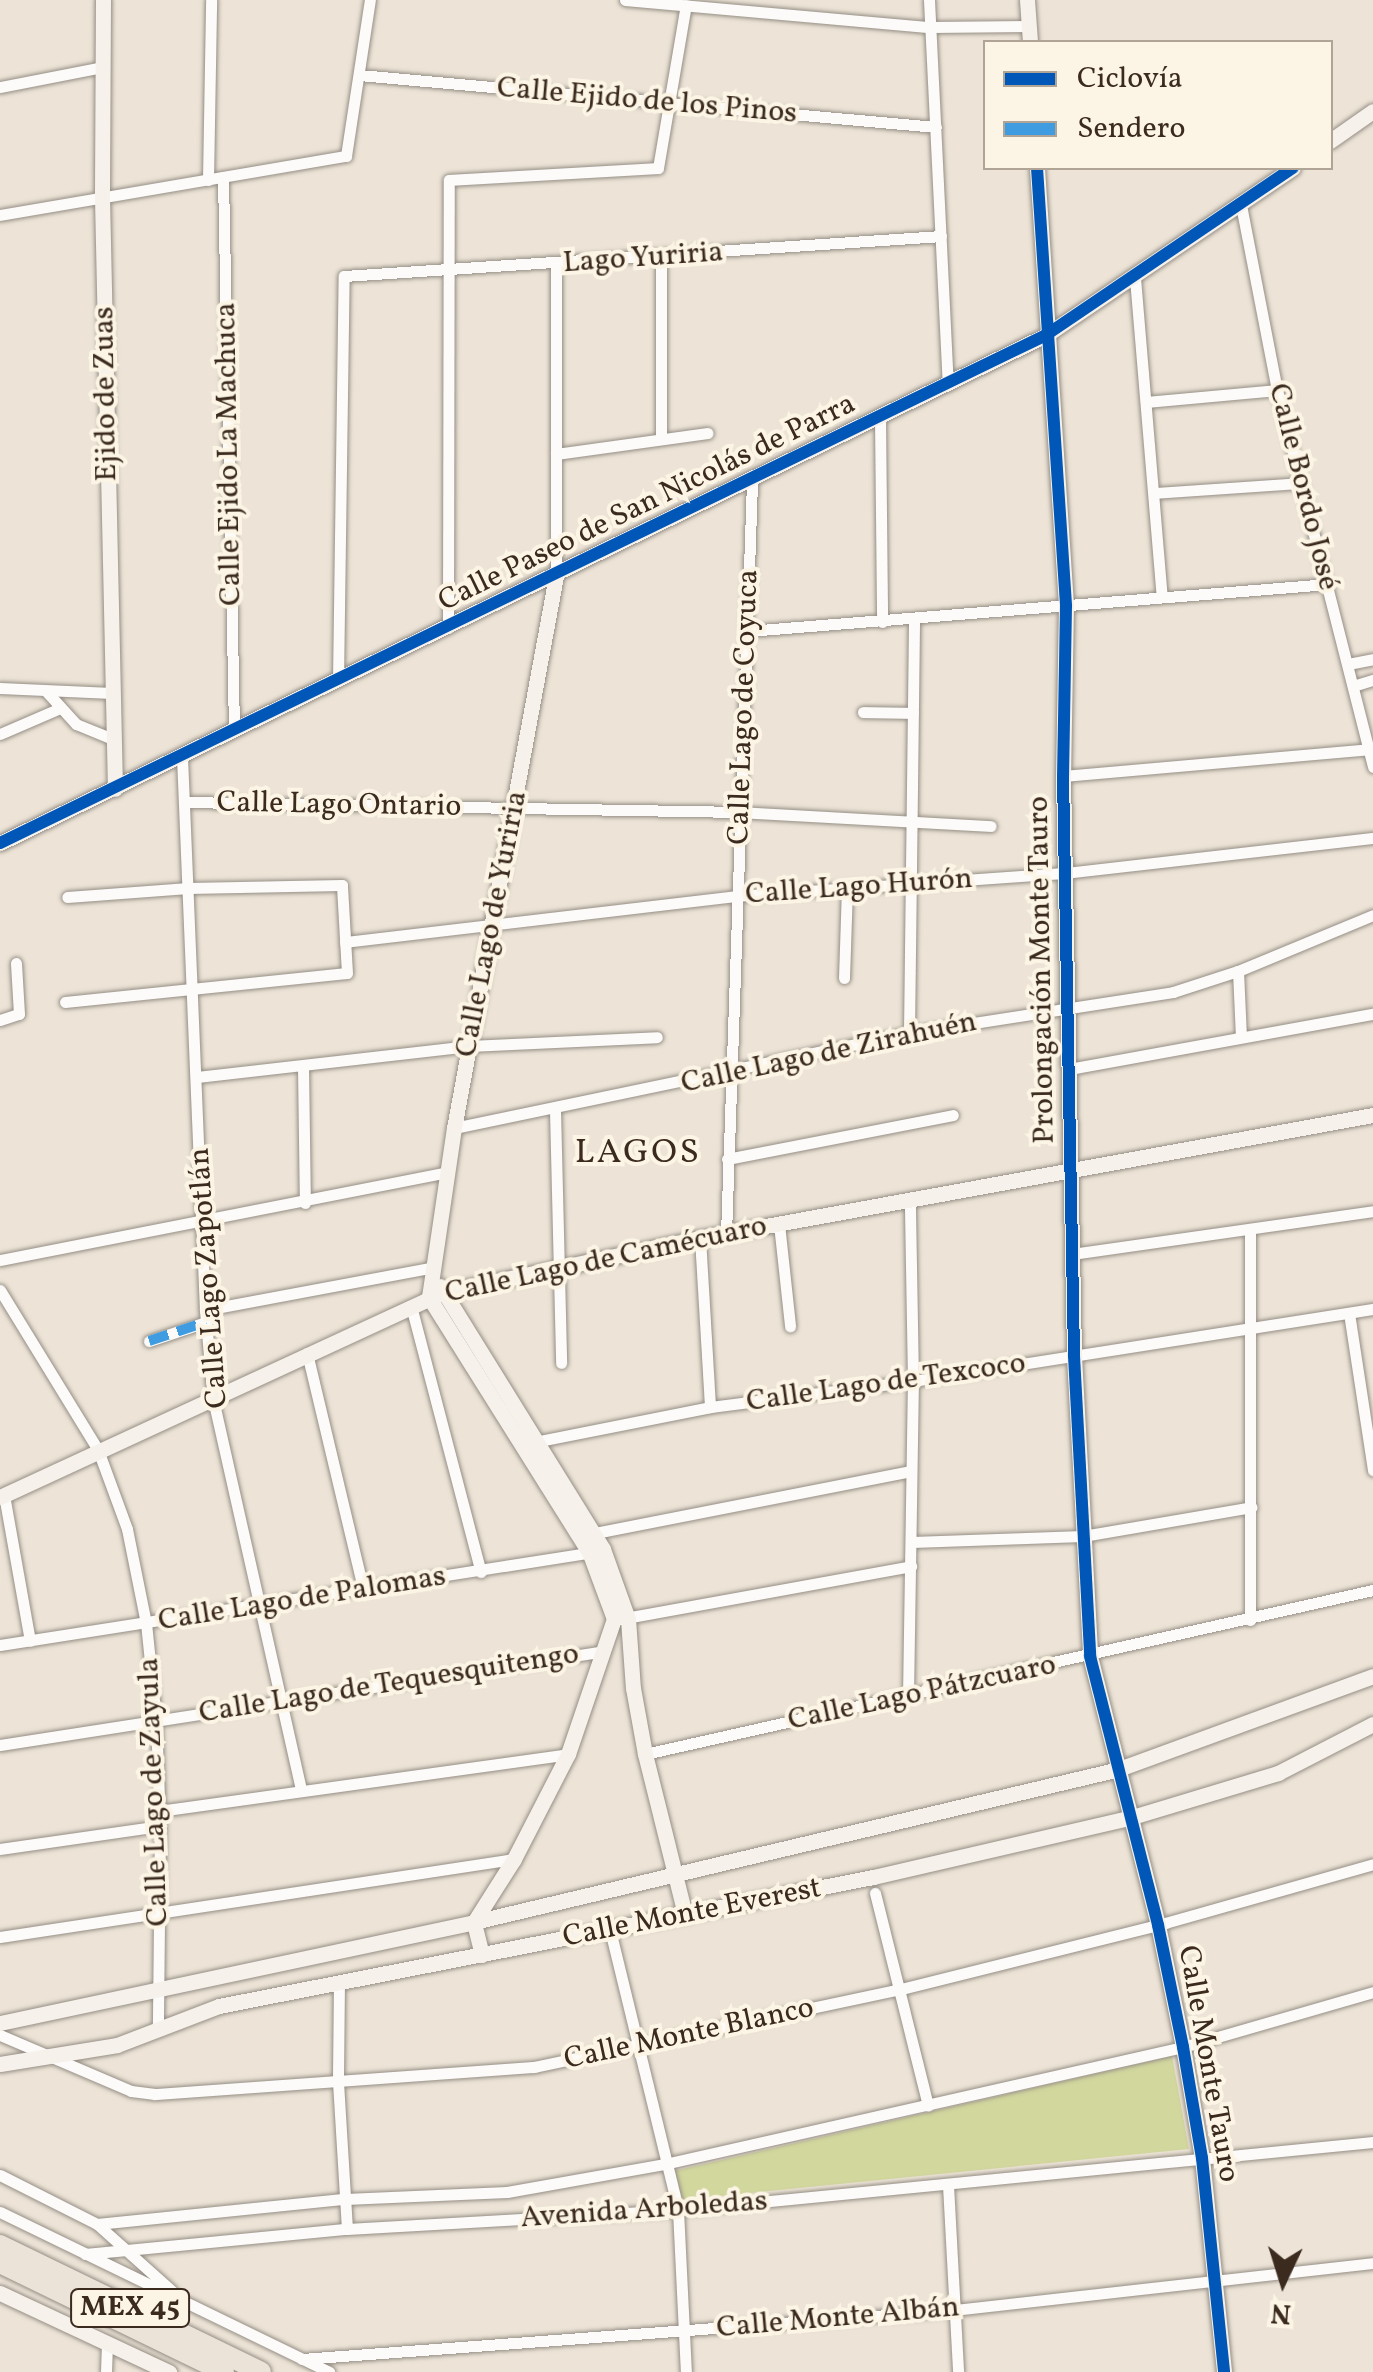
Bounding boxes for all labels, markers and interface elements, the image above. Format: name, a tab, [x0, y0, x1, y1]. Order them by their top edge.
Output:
legend	[983, 40, 1333, 170]
text: Ciclovía	[1077, 58, 1183, 100]
street label: Calle Ejido de los Pinos	[495, 70, 799, 132]
text: Sendero	[1077, 108, 1185, 150]
street label: Lago Yuriria	[561, 234, 725, 282]
street label: Calle Ejido La Machuca	[208, 302, 250, 606]
street label: Ejido de Zuas	[86, 306, 126, 482]
street label: Calle Bordo José	[1260, 380, 1346, 594]
street label: Calle Paseo de San Nicolás de Parra	[433, 386, 861, 620]
street label: Calle Lago de Coyuca	[721, 569, 767, 845]
street label: Calle Lago Ontario	[216, 785, 462, 825]
street label: Calle Lago de Yuriria	[448, 787, 536, 1061]
street label: Prolongación Monte Tauro	[1021, 795, 1063, 1145]
street label: Calle Lago Hurón	[744, 861, 974, 913]
street label: Calle Lago de Zirahuén	[678, 1004, 980, 1102]
district label: LAGOS	[575, 1132, 701, 1174]
street label: Calle Lago Zapotlán	[182, 1147, 236, 1409]
street label: Calle Lago de Camécuaro	[442, 1208, 770, 1312]
street label: Calle Lago de Texcoco	[744, 1346, 1028, 1420]
street label: Calle Lago de Palomas	[156, 1559, 448, 1639]
street label: Calle Lago de Tequesquitengo	[196, 1636, 582, 1732]
street label: Calle Lago Pátzcuaro	[785, 1647, 1059, 1739]
street label: Calle Lago de Zayula	[131, 1657, 177, 1927]
street label: Calle Monte Everest	[560, 1870, 824, 1956]
street label: Calle Monte Tauro	[1169, 1942, 1247, 2186]
street label: Calle Monte Blanco	[561, 1990, 817, 2078]
street label: Avenida Arboledas	[519, 2183, 769, 2237]
north arrow	[1233, 2232, 1333, 2332]
road number: MEX 45	[70, 2285, 190, 2331]
street label: Calle Monte Albán	[715, 2289, 961, 2347]
text: N	[1269, 2292, 1292, 2333]

